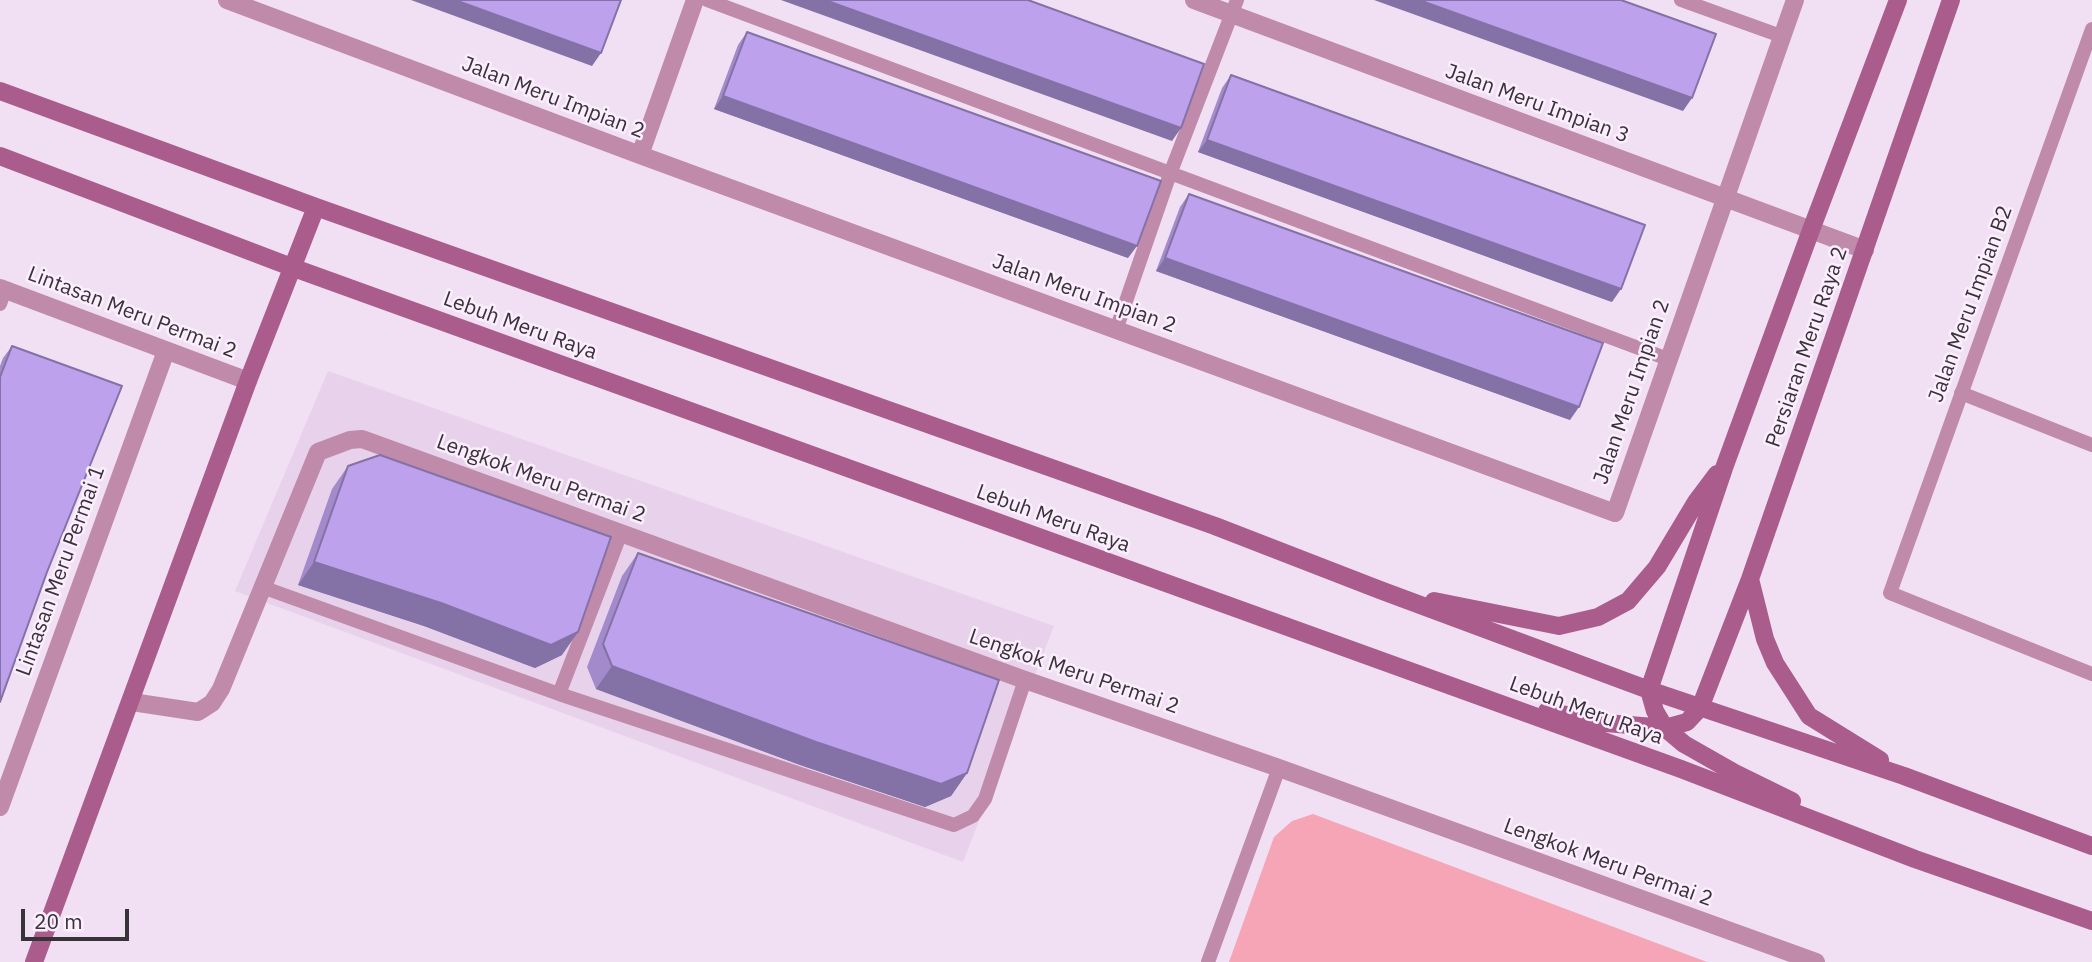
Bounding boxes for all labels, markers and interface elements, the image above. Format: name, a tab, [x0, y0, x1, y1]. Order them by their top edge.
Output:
street label: Jalan Meru Impian 2	[458, 52, 648, 144]
street label: Jalan Meru Impian 3	[1442, 59, 1632, 149]
street label: Jalan Meru Impian B2	[1924, 202, 2018, 406]
street label: Persiaran Meru Raya 2	[1761, 243, 1853, 451]
street label: Jalan Meru Impian 2	[989, 249, 1179, 339]
street label: Lintasan Meru Permai 2	[24, 262, 240, 364]
street label: Lebuh Meru Raya	[440, 287, 600, 365]
street label: Jalan Meru Impian 2	[1589, 296, 1675, 488]
street label: Lengkok Meru Permai 2	[433, 429, 649, 529]
street label: Lintasan Meru Permai 1	[11, 463, 111, 679]
street label: Lebuh Meru Raya	[973, 480, 1133, 558]
street label: Lengkok Meru Permai 2	[966, 624, 1182, 720]
street label: Lebuh Meru Raya	[1506, 672, 1666, 750]
street label: Lengkok Meru Permai 2	[1500, 813, 1716, 913]
scale bar	[24, 895, 133, 939]
text: 20 m	[34, 907, 83, 935]

